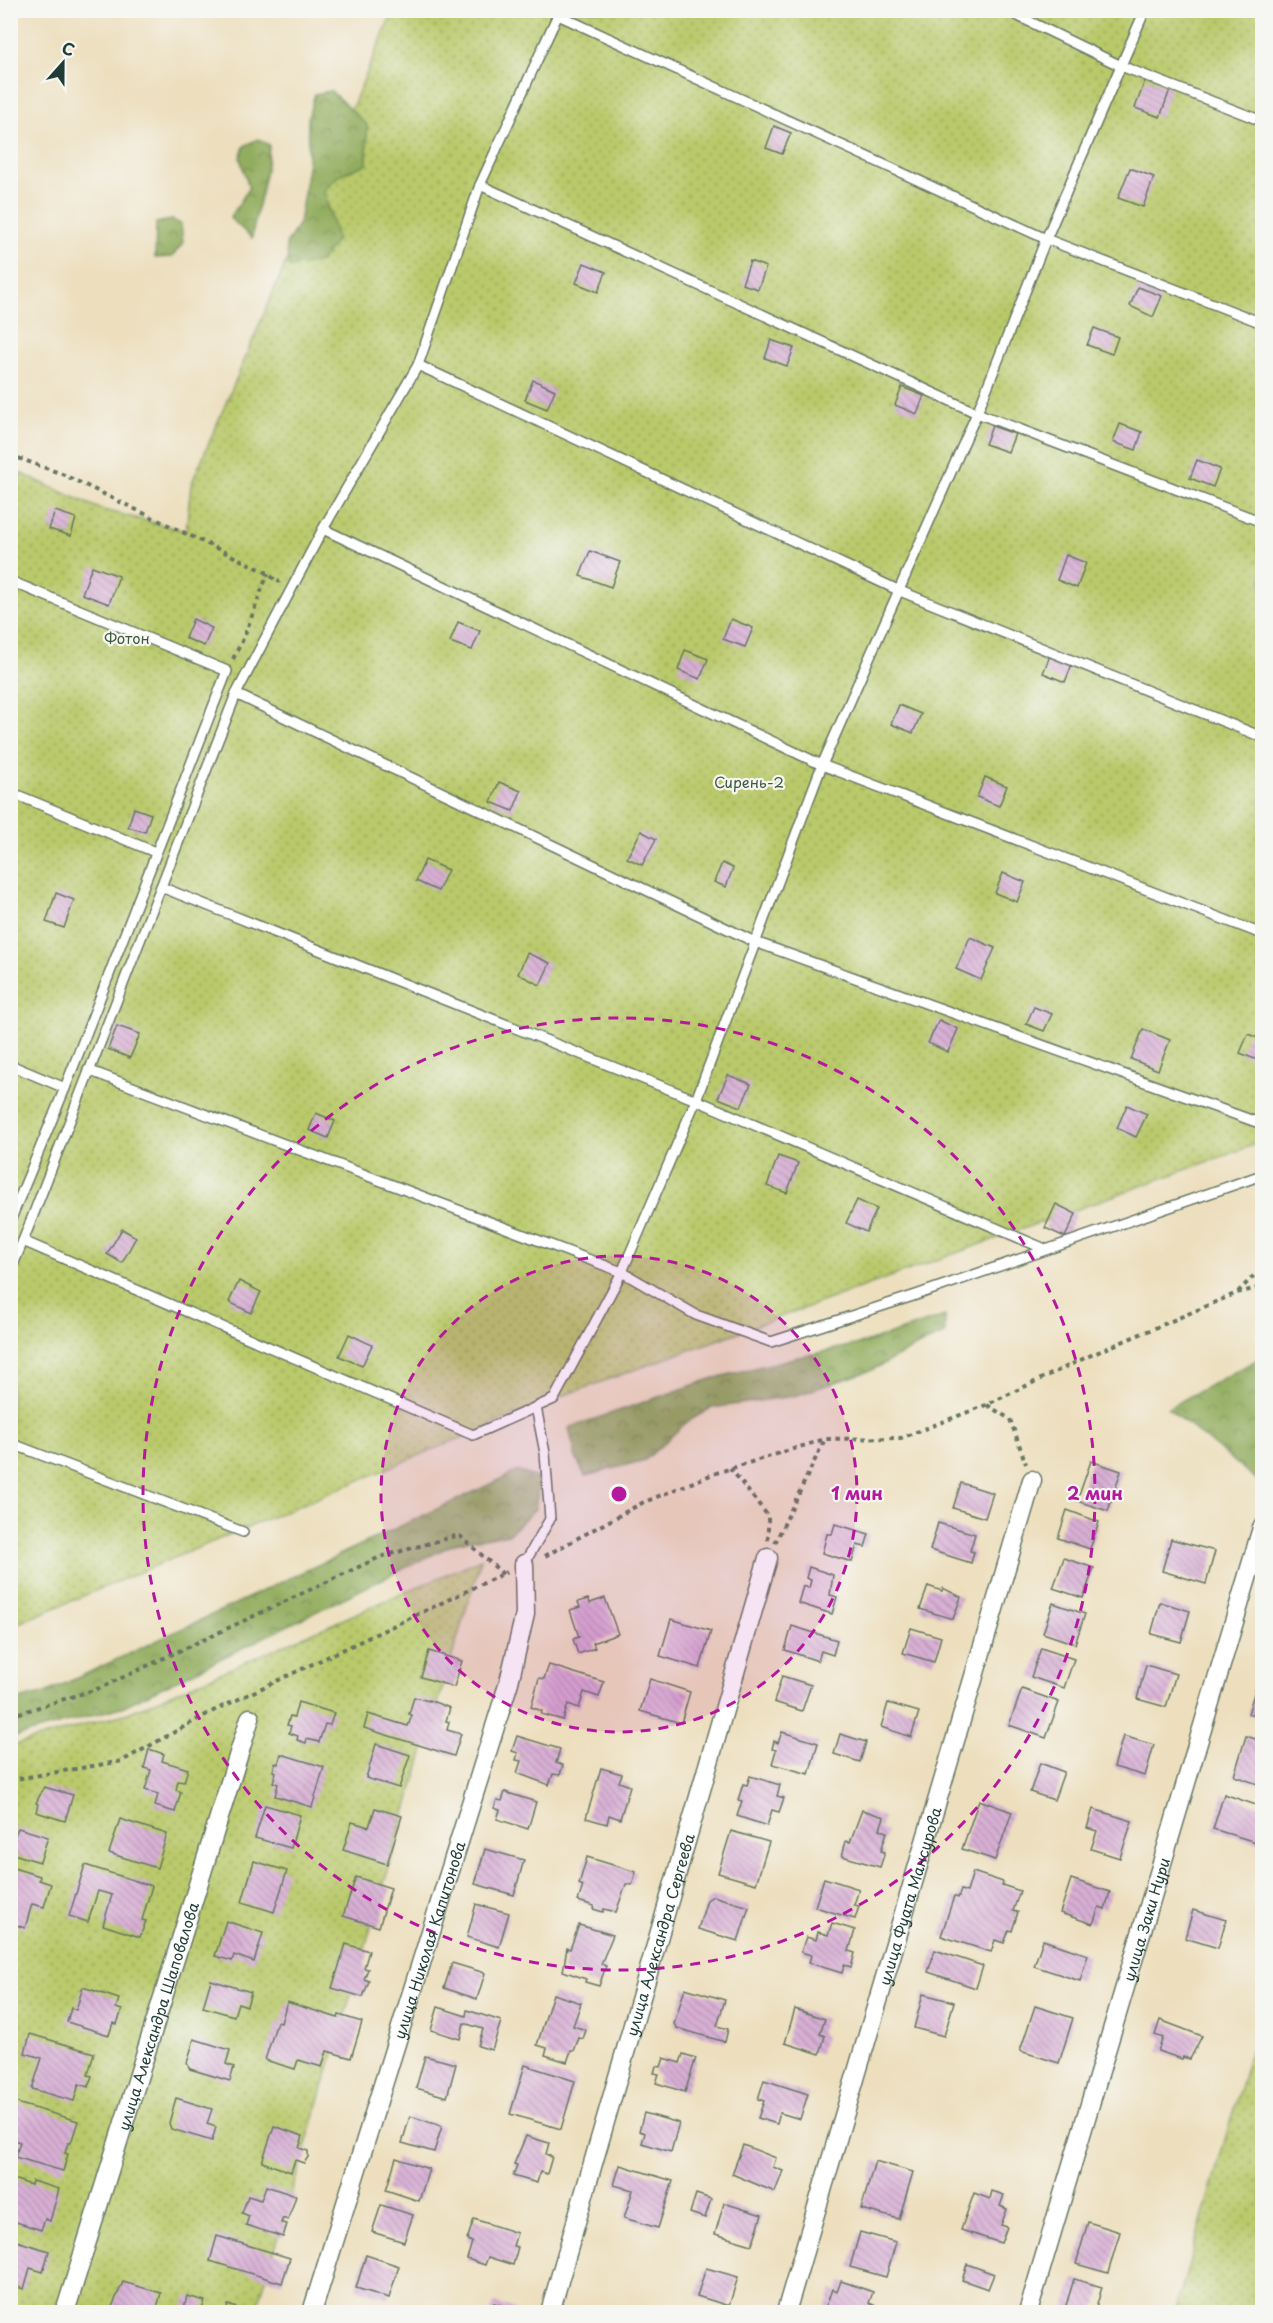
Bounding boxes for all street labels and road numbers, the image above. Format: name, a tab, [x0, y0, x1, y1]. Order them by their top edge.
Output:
street label: улица Фуата Мансурова	[872, 1803, 947, 1988]
street label: улица Александра Сергеева	[619, 1830, 700, 2038]
street label: улица Николая Капитонова	[387, 1837, 470, 2042]
street label: улица Заки Нури	[1116, 1855, 1175, 1984]
street label: улица Александра Шаповалова	[111, 1898, 204, 2133]

